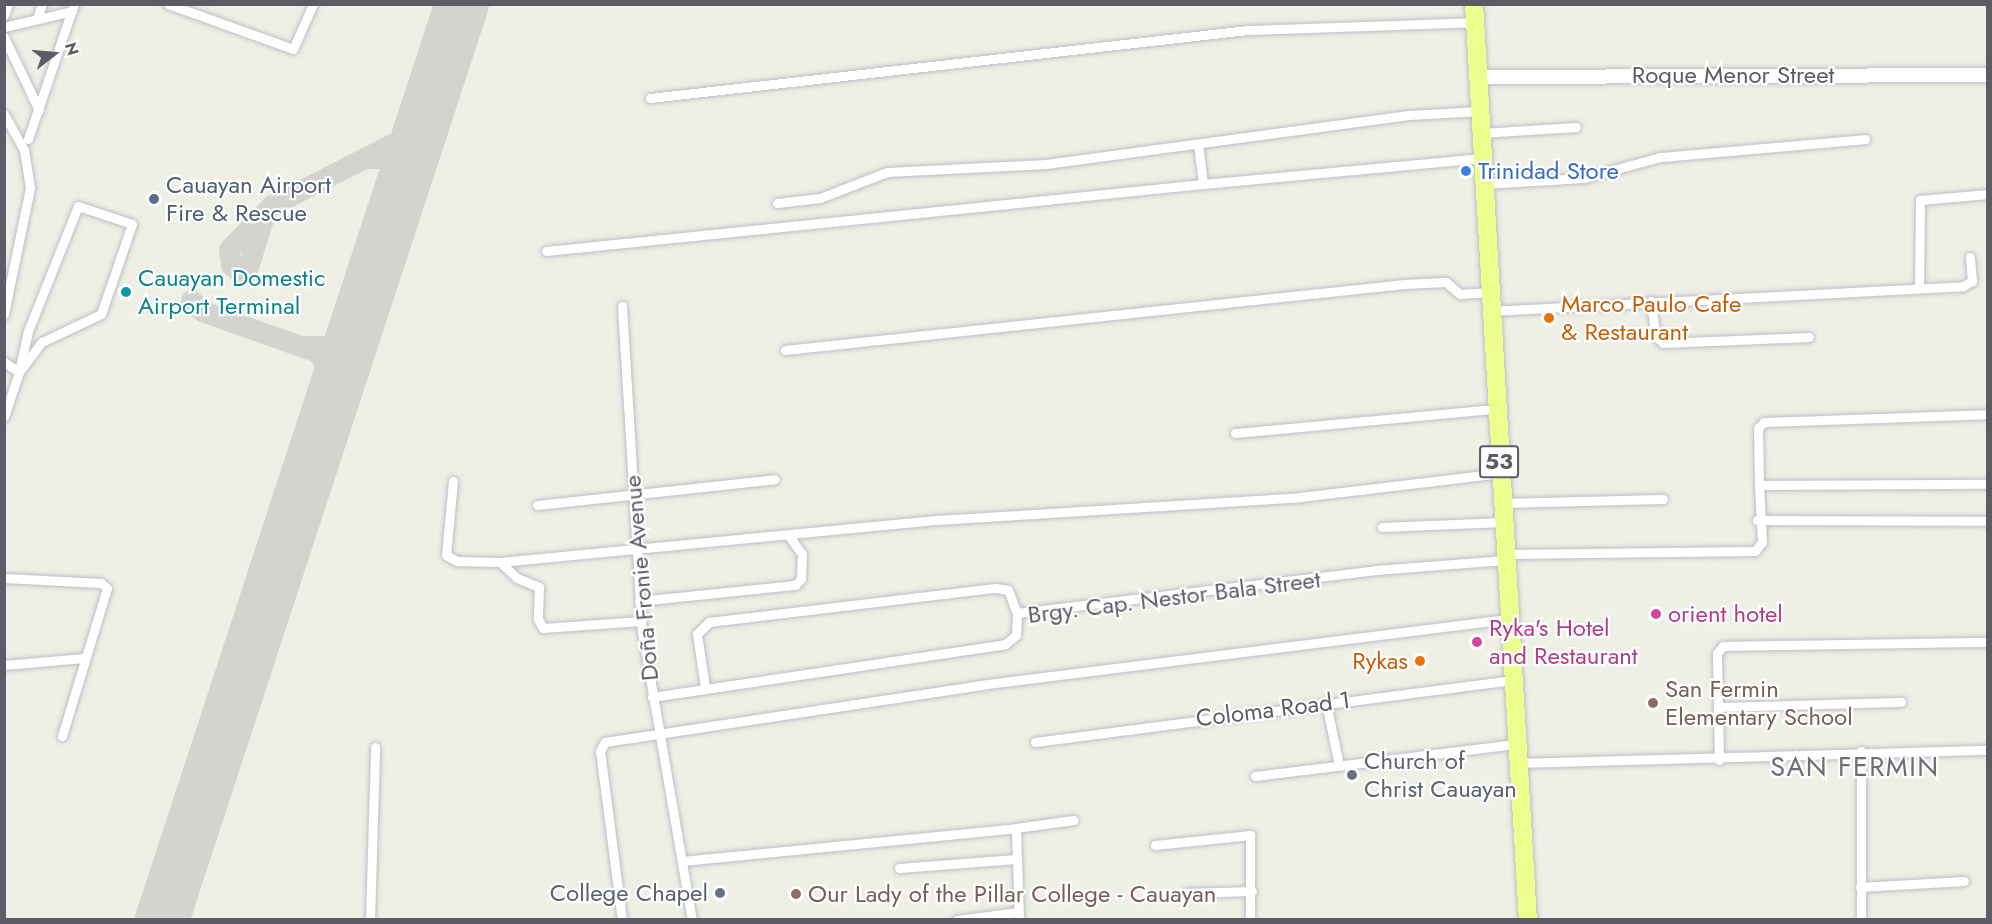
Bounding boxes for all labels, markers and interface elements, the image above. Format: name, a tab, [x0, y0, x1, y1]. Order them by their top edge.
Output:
north arrow	[24, 24, 84, 84]
text: N	[59, 40, 85, 58]
street label: Roque Menor Street	[1632, 61, 1834, 89]
place label: Trinidad Store	[1478, 157, 1619, 185]
marker: Trinidad Store	[1459, 164, 1473, 178]
place label: Cauayan Airport Fire & Rescue	[166, 171, 331, 227]
marker: Cauayan Airport Fire & Rescue	[147, 192, 161, 206]
place label: Cauayan Domestic Airport Terminal	[138, 264, 326, 320]
marker: Cauayan Domestic Airport Terminal	[119, 285, 133, 299]
place label: Marco Paulo Cafe & Restaurant	[1561, 290, 1741, 346]
marker: Marco Paulo Cafe & Restaurant	[1542, 311, 1556, 325]
road number: 53	[1478, 443, 1520, 481]
street label: Doña Fronie Avenue	[618, 474, 664, 682]
street label: Brgy. Cap. Nestor Bala Street	[1026, 565, 1322, 629]
place label: orient hotel	[1668, 600, 1783, 628]
marker: orient hotel	[1649, 607, 1663, 621]
place label: Ryka's Hotel and Restaurant	[1489, 614, 1638, 670]
marker: Ryka's Hotel and Restaurant	[1470, 635, 1484, 649]
place label: Rykas	[1352, 647, 1408, 675]
marker: Rykas	[1413, 654, 1427, 668]
place label: San Fermin Elementary School	[1665, 675, 1853, 731]
street label: Coloma Road 1	[1194, 685, 1352, 733]
marker: San Fermin Elementary School	[1646, 696, 1660, 710]
place label: Church of Christ Cauayan	[1364, 747, 1517, 803]
district label: SAN FERMIN	[1770, 751, 1940, 783]
marker: Church of Christ Cauayan	[1345, 768, 1359, 782]
place label: College Chapel	[550, 879, 708, 907]
place label: Our Lady of the Pillar College - Cauayan	[808, 880, 1216, 908]
marker: College Chapel	[713, 886, 727, 900]
marker: Our Lady of the Pillar College - Cauayan	[789, 887, 803, 901]

